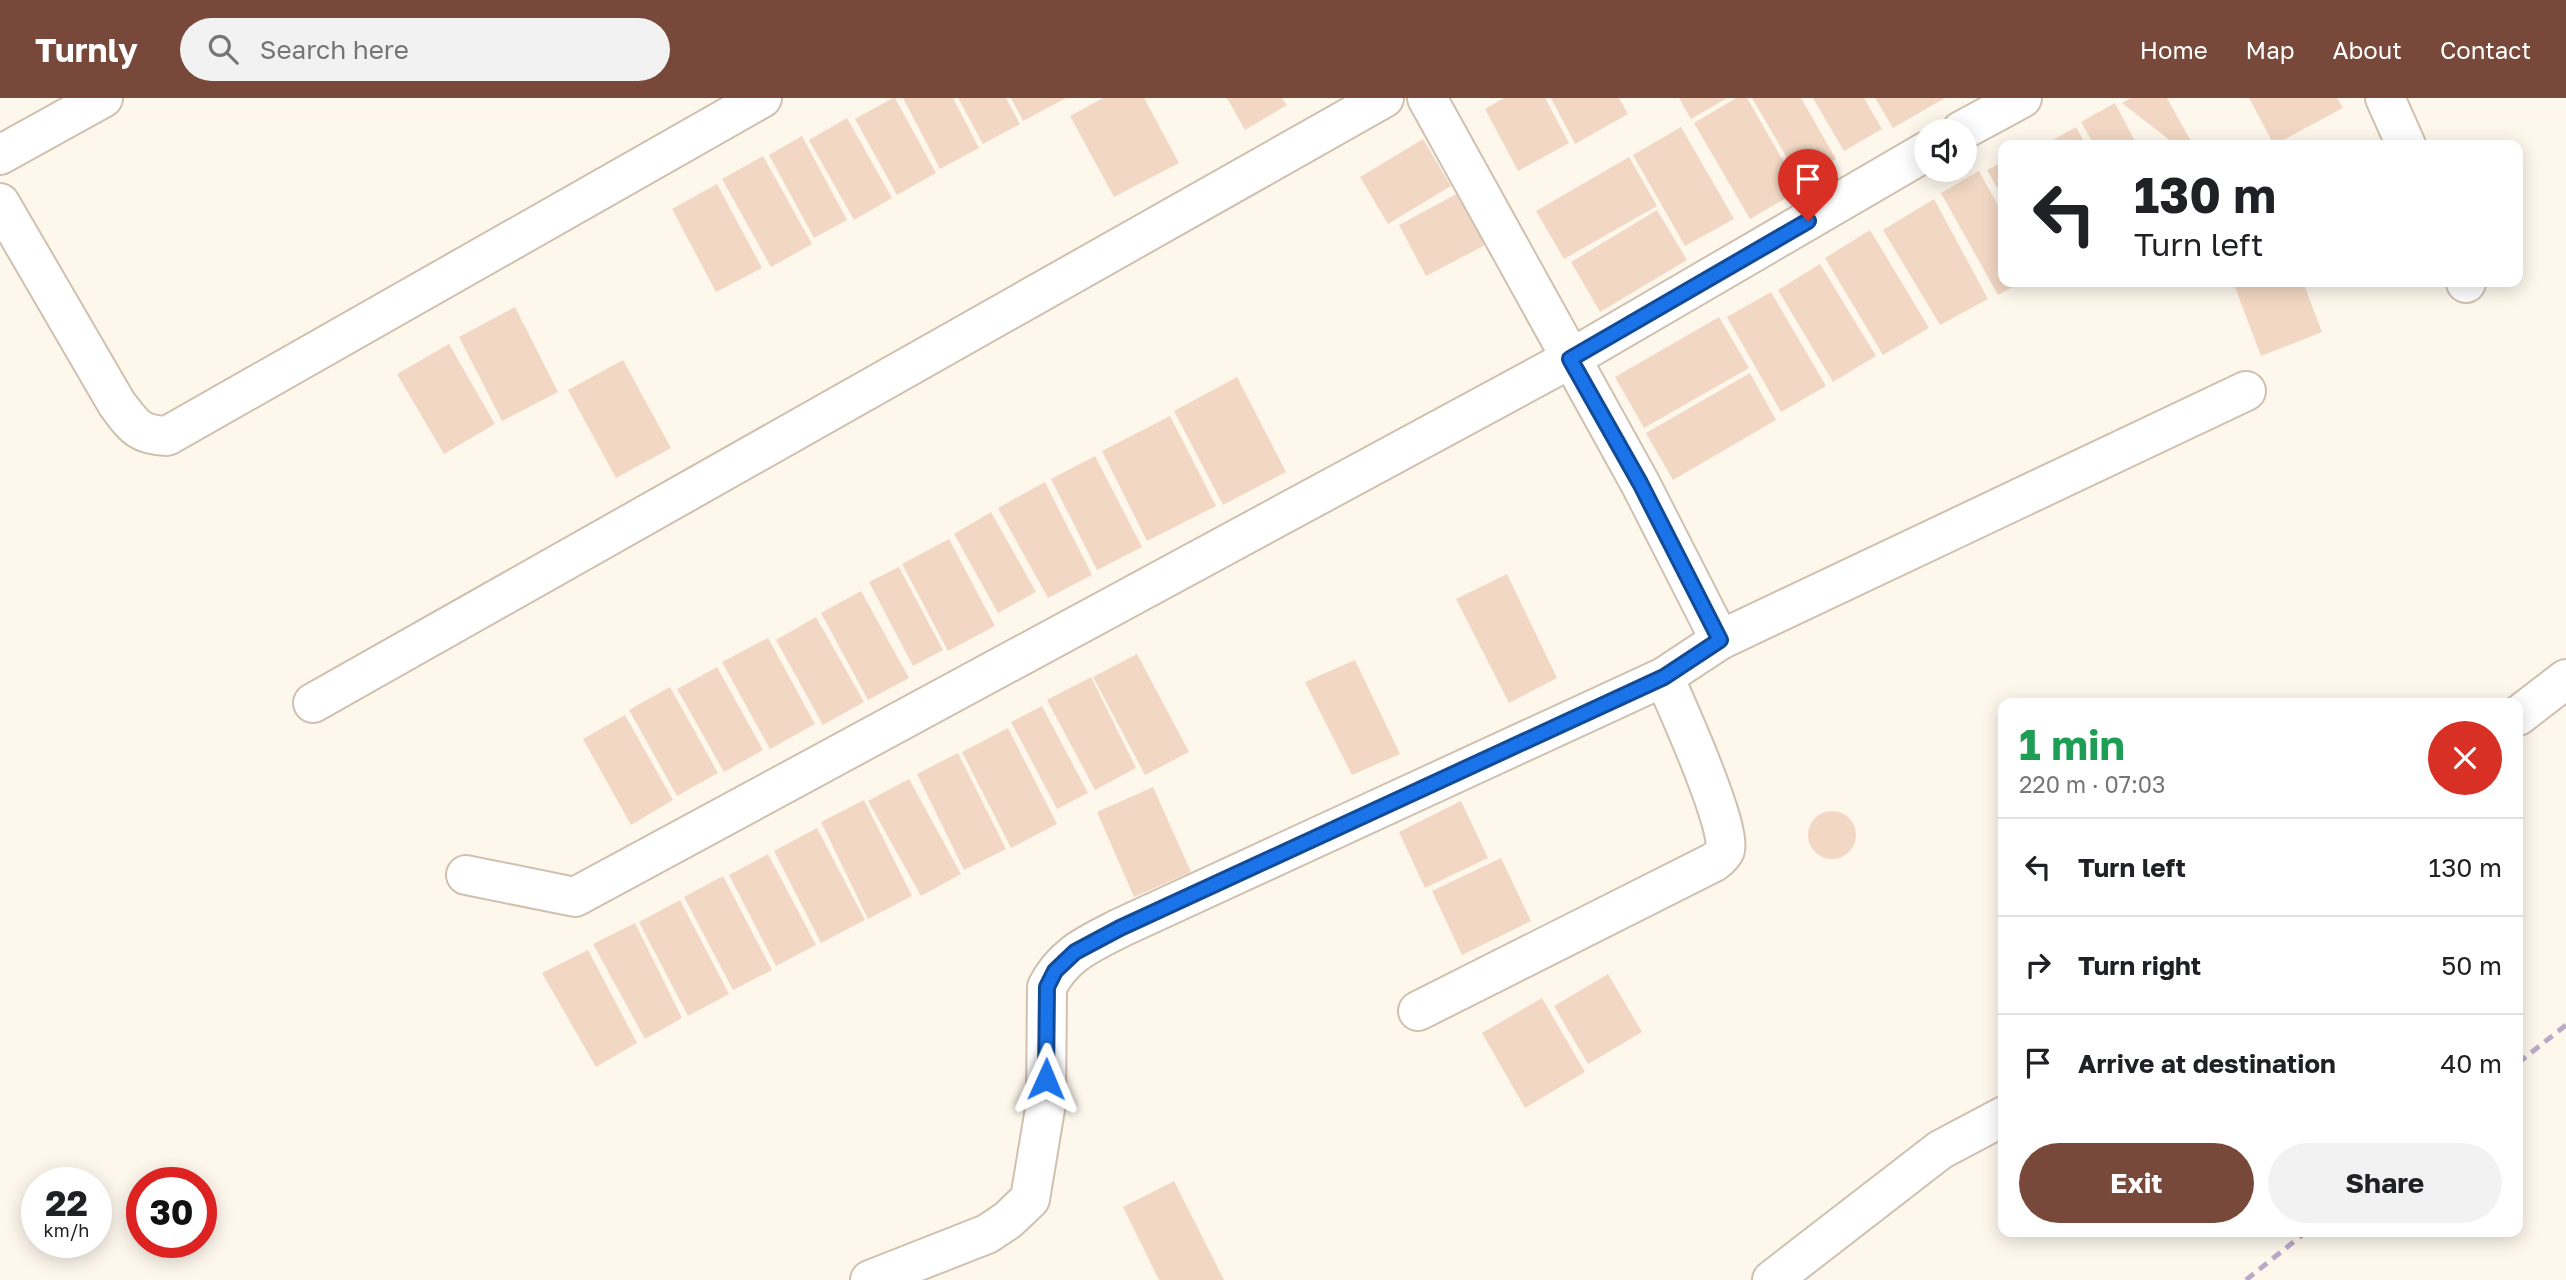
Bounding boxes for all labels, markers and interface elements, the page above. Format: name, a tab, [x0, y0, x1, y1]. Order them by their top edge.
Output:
search box	[180, 18, 670, 81]
text: Turnly	[35, 30, 138, 69]
icon: search	[204, 30, 242, 68]
text: Search here	[260, 34, 409, 65]
text: Home	[2140, 35, 2208, 64]
text: Map	[2246, 35, 2295, 64]
text: About	[2333, 35, 2402, 64]
text: Contact	[2440, 35, 2531, 64]
map controls	[1914, 119, 1977, 182]
button: sound	[1914, 119, 1977, 182]
pin	[1778, 149, 1838, 221]
icon: arrive	[1789, 160, 1827, 198]
text: 130 m	[2134, 165, 2276, 224]
icon: left	[2019, 168, 2110, 259]
text: Turn left	[2134, 225, 2263, 263]
text: 1 min	[2019, 719, 2125, 769]
button: close	[2428, 721, 2502, 795]
text: 220 m · 07:03	[2019, 770, 2166, 798]
icon: left	[2019, 848, 2057, 886]
text: Turn left	[2078, 852, 2186, 883]
text: 130 m	[2429, 852, 2502, 883]
icon: right	[2019, 946, 2057, 984]
text: Turn right	[2078, 950, 2201, 981]
text: 50 m	[2441, 950, 2502, 981]
position arrow	[1009, 1042, 1083, 1116]
icon: arrive	[2019, 1044, 2057, 1082]
text: Arrive at destination	[2078, 1048, 2336, 1079]
text: 40 m	[2441, 1048, 2502, 1079]
button: Exit	[2019, 1143, 2254, 1223]
button: Share	[2268, 1143, 2502, 1223]
speed limit sign: 30	[126, 1167, 217, 1258]
text: 22	[45, 1182, 88, 1224]
text: km/h	[44, 1219, 89, 1241]

